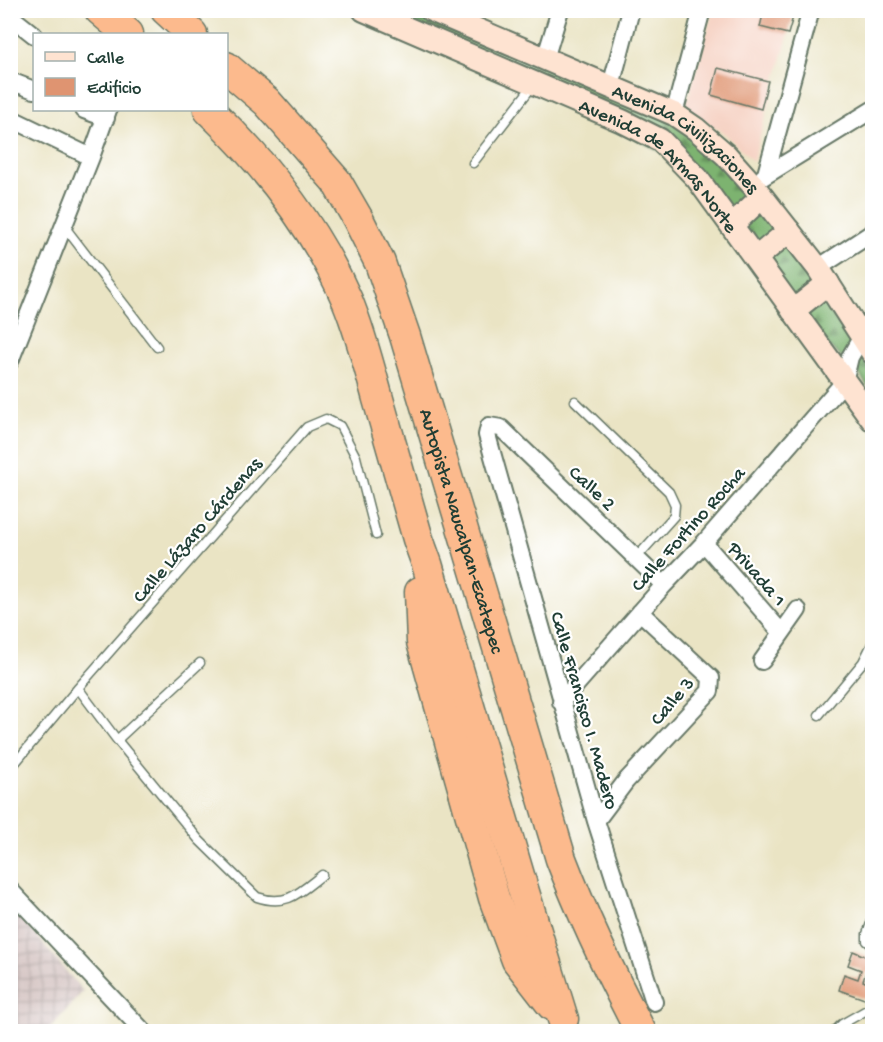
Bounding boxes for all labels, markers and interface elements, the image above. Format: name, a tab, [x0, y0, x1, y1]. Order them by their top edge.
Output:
legend	[33, 33, 228, 111]
text: Calle	[87, 49, 125, 70]
text: Edificio	[87, 79, 141, 100]
street label: Avenida Civilizaciones	[608, 81, 763, 200]
street label: Avenida de Armas Norte	[575, 96, 741, 239]
street label: Autopista Naucalpan-Ecatepec	[412, 407, 507, 658]
street label: Calle Lázaro Cárdenas	[129, 453, 269, 609]
street label: Calle 2	[562, 462, 619, 517]
street label: Calle Fortino Rocha	[627, 462, 752, 598]
street label: Privada 1	[720, 538, 790, 612]
street label: Calle Francisco I. Madero	[543, 610, 622, 812]
street label: Calle 3	[647, 673, 701, 731]

